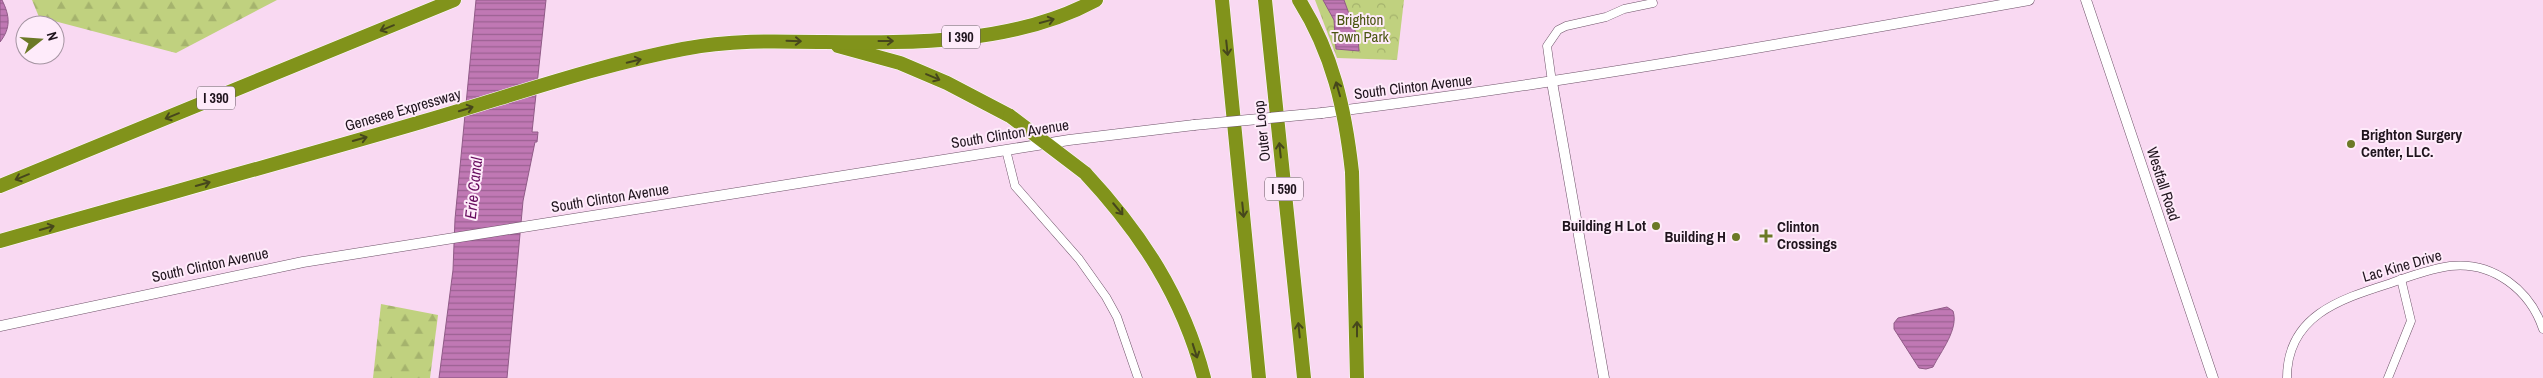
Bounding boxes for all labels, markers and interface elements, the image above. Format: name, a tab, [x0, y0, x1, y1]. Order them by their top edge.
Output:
park label: Brighton Town Park	[1331, 9, 1390, 47]
north arrow	[15, 15, 65, 65]
one-way arrow	[1039, 16, 1055, 26]
one-way arrow	[380, 24, 396, 33]
road number: I 390	[942, 26, 980, 48]
text: N	[43, 30, 62, 43]
one-way arrow	[786, 36, 802, 46]
one-way arrow	[878, 36, 894, 46]
one-way arrow	[1222, 40, 1232, 56]
one-way arrow	[625, 56, 641, 65]
street label: South Clinton Avenue	[1353, 69, 1473, 104]
one-way arrow	[925, 72, 940, 82]
one-way arrow	[1332, 82, 1342, 98]
street label: Genesee Expressway	[342, 83, 464, 136]
road number: I 390	[197, 86, 235, 110]
street label: Outer Loop	[1248, 99, 1275, 163]
one-way arrow	[457, 103, 473, 113]
one-way arrow	[165, 111, 180, 121]
street label: South Clinton Avenue	[950, 114, 1070, 153]
place label: Brighton Surgery Center, LLC.	[2361, 124, 2462, 162]
one-way arrow	[351, 134, 367, 144]
marker: Brighton Surgery Center, LLC.	[2345, 138, 2357, 150]
one-way arrow	[1275, 143, 1285, 159]
street label: Westfall Road	[2142, 144, 2185, 223]
water label: Erie Canal	[459, 155, 487, 220]
one-way arrow	[15, 173, 30, 182]
one-way arrow	[195, 178, 211, 188]
street label: South Clinton Avenue	[550, 178, 670, 217]
road number: I 590	[1265, 178, 1303, 200]
one-way arrow	[1238, 202, 1248, 218]
one-way arrow	[1112, 203, 1123, 216]
place label: Building H Lot	[1562, 215, 1646, 236]
place label: Clinton Crossings	[1777, 216, 1837, 254]
marker: Building H Lot	[1650, 220, 1662, 232]
one-way arrow	[38, 222, 54, 232]
place label: Building H	[1664, 226, 1726, 247]
marker: Clinton Crossings	[1759, 229, 1773, 243]
marker: Building H	[1730, 231, 1742, 243]
street label: South Clinton Avenue	[150, 242, 270, 287]
street label: Lac Kine Drive	[2360, 244, 2444, 287]
one-way arrow	[1294, 322, 1304, 338]
one-way arrow	[1352, 322, 1362, 338]
one-way arrow	[1191, 343, 1201, 359]

